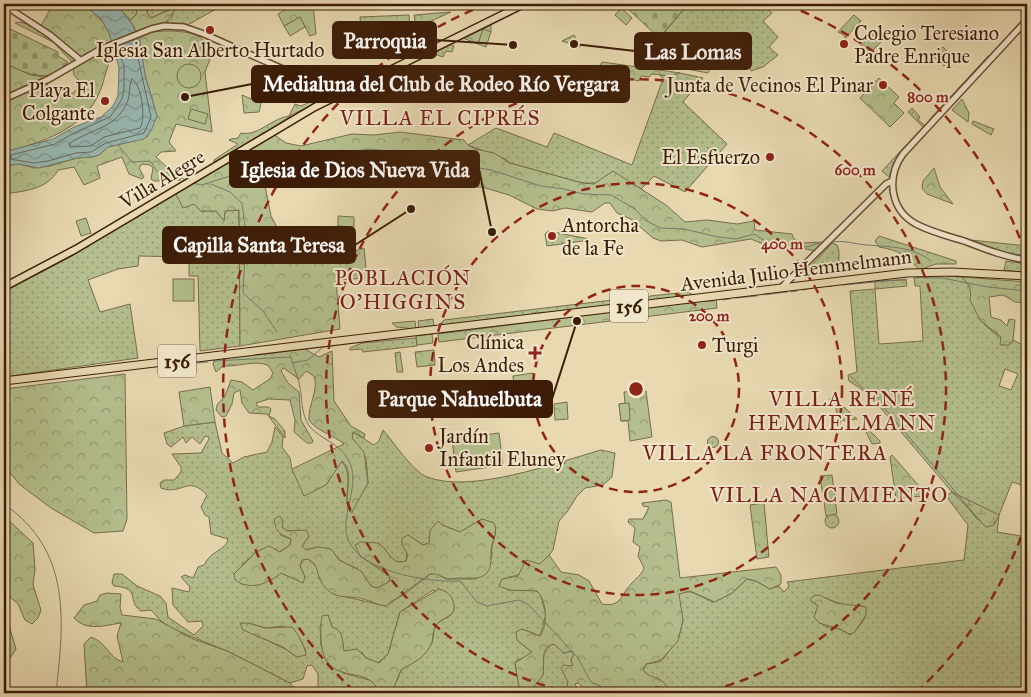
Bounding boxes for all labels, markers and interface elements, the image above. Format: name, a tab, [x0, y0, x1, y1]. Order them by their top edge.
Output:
place label: Colegio Teresiano Padre Enrique	[854, 21, 999, 69]
callout: Parroquia	[333, 22, 436, 58]
marker: Iglesia San Alberto Hurtado	[204, 24, 216, 36]
text: Parroquia	[344, 28, 428, 54]
callout: Las Lomas	[635, 33, 751, 69]
place label: Iglesia San Alberto Hurtado	[95, 38, 325, 63]
marker: Colegio Teresiano Padre Enrique	[838, 38, 850, 50]
text: Las Lomas	[645, 39, 742, 65]
callout: Medialuna del Club de Rodeo Río Vergara	[252, 66, 629, 102]
text: Medialuna del Club de Rodeo Río Vergara	[263, 71, 620, 97]
place label: Junta de Vecinos El Pinar	[664, 73, 873, 98]
place label: Playa El Colgante	[22, 78, 96, 126]
marker: Junta de Vecinos El Pinar	[877, 79, 889, 91]
text: 800 m	[907, 88, 949, 106]
marker: Playa El Colgante	[99, 95, 111, 107]
district label: VILLA EL CIPRÉS	[338, 104, 541, 131]
street label: Villa Alegre	[114, 144, 209, 215]
place label: El Esfuerzo	[662, 145, 760, 169]
callout: Iglesia de Dios Nueva Vida	[230, 151, 479, 187]
marker: El Esfuerzo	[764, 151, 776, 163]
text: Iglesia de Dios Nueva Vida	[240, 157, 471, 183]
text: 600 m	[835, 161, 876, 179]
place label: Antorcha de la Fe	[561, 213, 639, 260]
callout: Capilla Santa Teresa	[163, 227, 355, 263]
marker: Antorcha de la Fe	[546, 230, 558, 242]
text: Capilla Santa Teresa	[173, 232, 346, 258]
text: 400 m	[761, 235, 803, 254]
street label: Avenida Julio Hemmelmann	[678, 244, 913, 297]
district label: POBLACIÓN O'HIGGINS	[335, 264, 471, 315]
road number: 156	[610, 290, 648, 322]
text: 200 m	[689, 307, 730, 325]
place label: Clínica Los Andes	[437, 330, 525, 377]
place label: Turgi	[712, 333, 759, 358]
marker: Turgi	[696, 339, 708, 351]
road number: 156	[158, 344, 196, 378]
marker: Clínica Los Andes	[528, 346, 542, 360]
centre of rings	[627, 380, 645, 398]
callout: Parque Nahuelbuta	[368, 381, 552, 417]
district label: VILLA RENÉ HEMMELMANN	[748, 385, 936, 436]
text: Parque Nahuelbuta	[378, 386, 543, 412]
place label: Jardín Infantil Eluney	[437, 424, 566, 471]
district label: VILLA LA FRONTERA	[641, 440, 888, 466]
marker: Jardín Infantil Eluney	[423, 442, 435, 454]
district label: VILLA NACIMIENTO	[709, 482, 948, 508]

